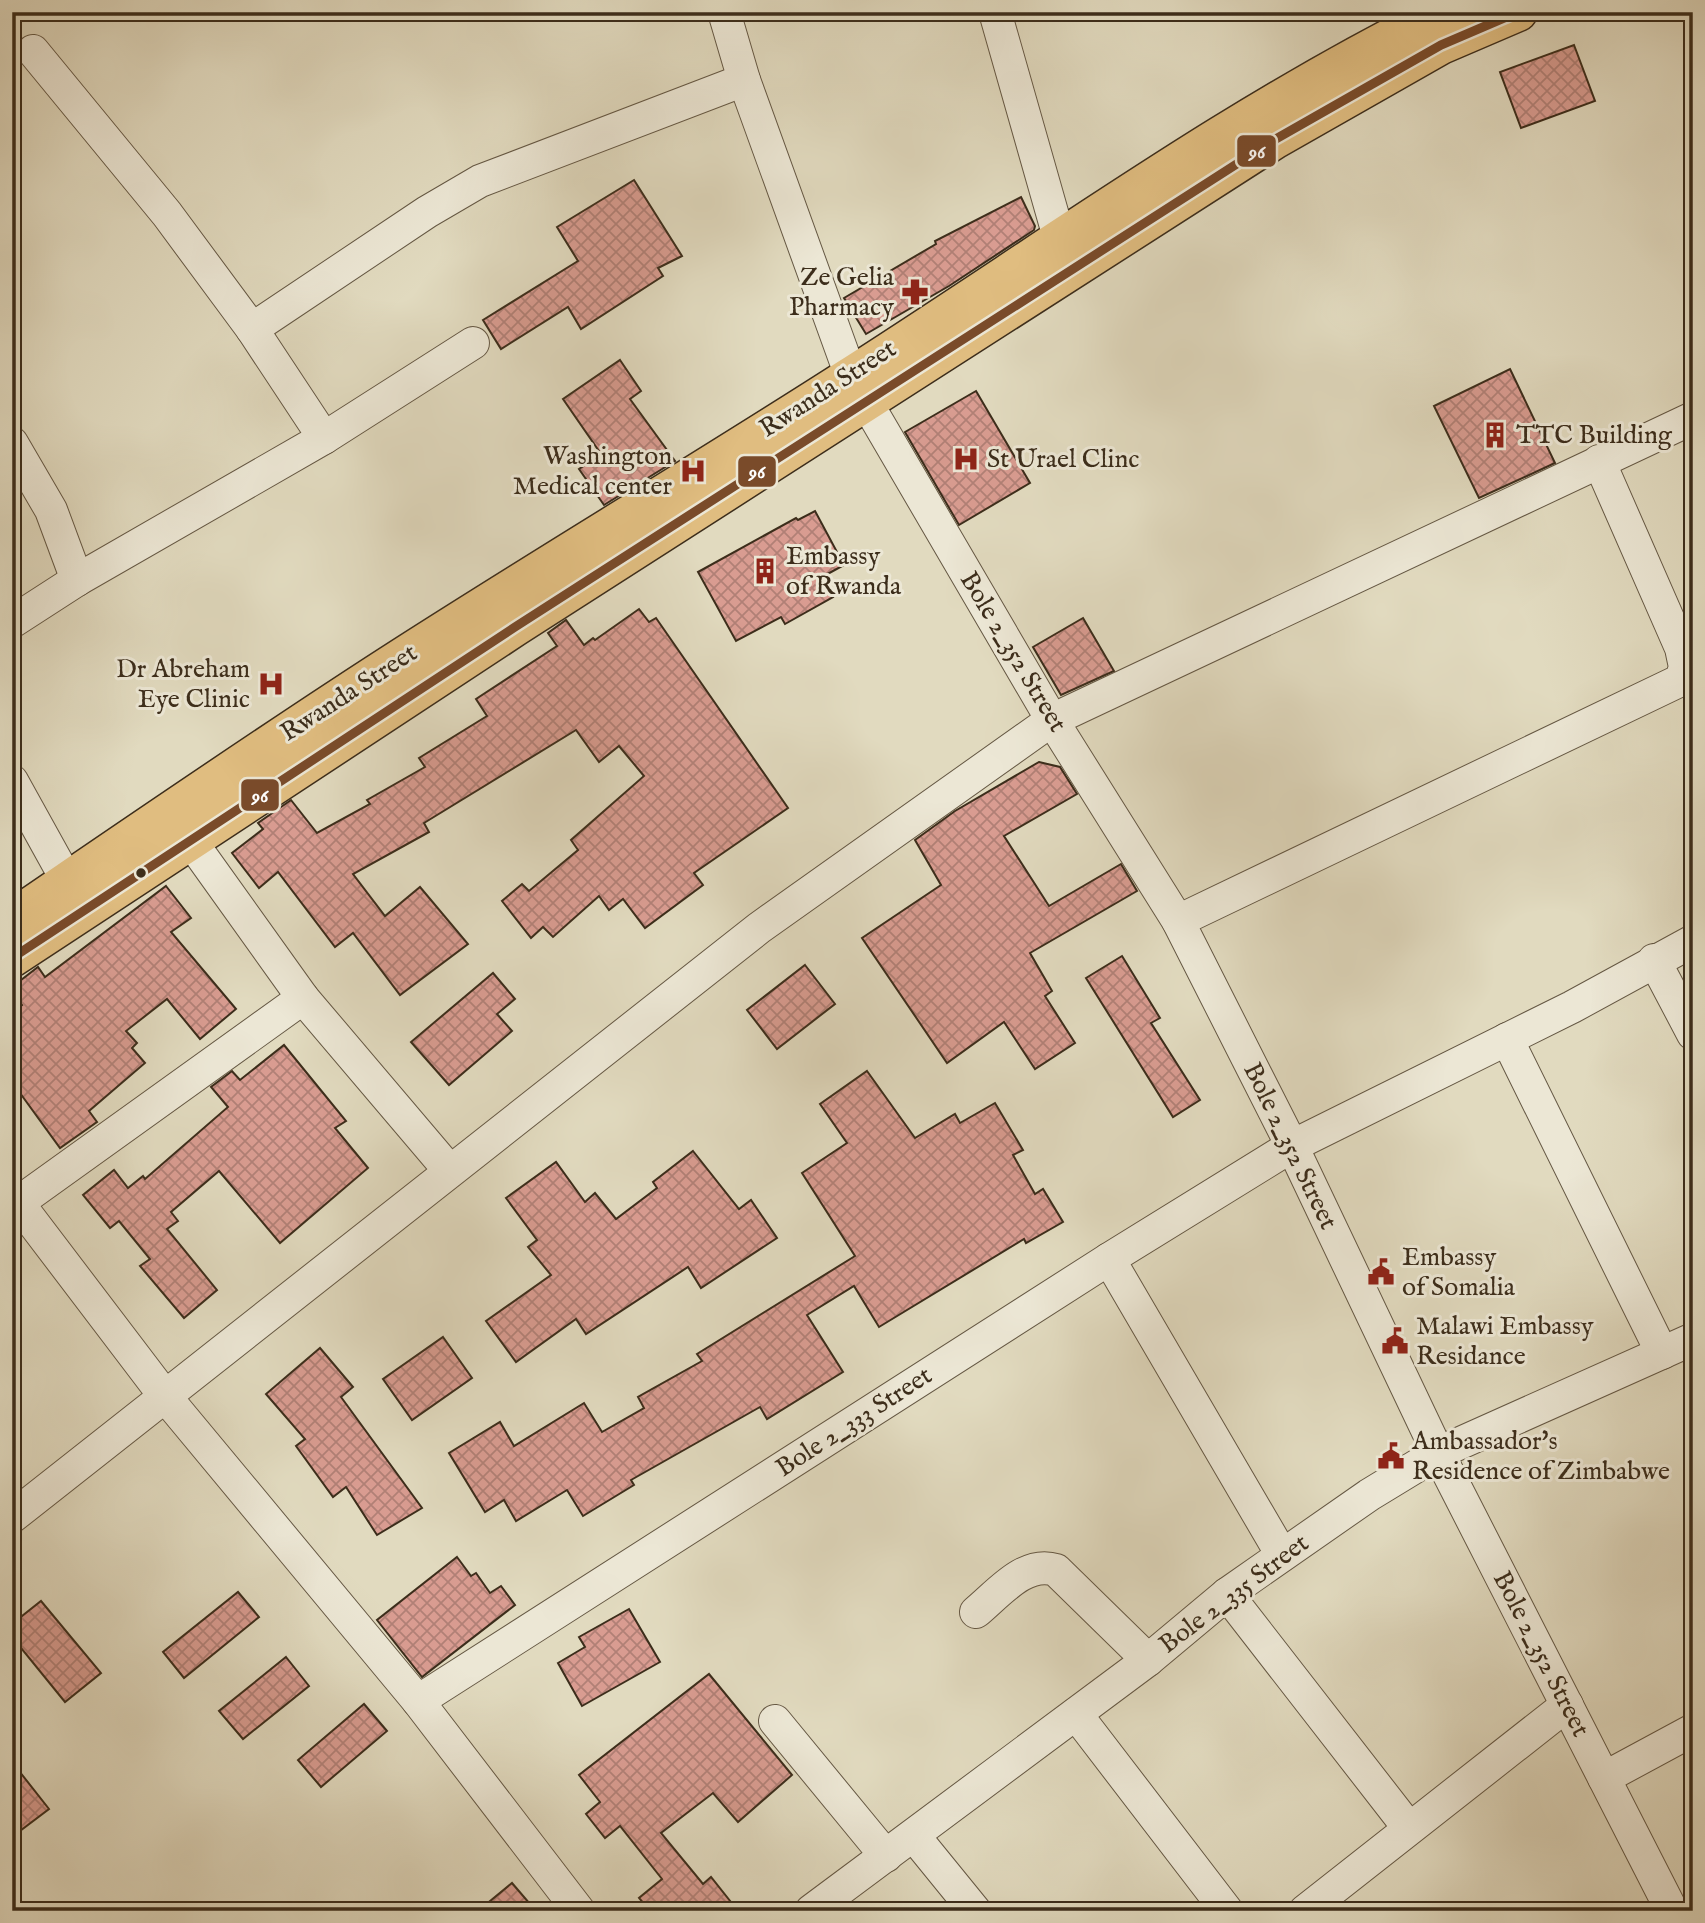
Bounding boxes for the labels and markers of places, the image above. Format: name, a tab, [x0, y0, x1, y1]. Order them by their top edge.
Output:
place label: Ze Gelia Pharmacy	[789, 261, 895, 324]
pharmacy icon: Ze Gelia Pharmacy	[900, 277, 930, 307]
place label: TTC Building	[1516, 419, 1673, 452]
building icon: TTC Building	[1480, 420, 1510, 450]
place label: Washington Medical center	[513, 440, 672, 503]
place label: St Urael Clinc	[987, 443, 1139, 476]
hospital icon: St Urael Clinc	[951, 444, 981, 474]
hospital icon: Washington Medical center	[678, 456, 708, 486]
place label: Embassy of Rwanda	[786, 540, 902, 603]
building icon: Embassy of Rwanda	[750, 556, 780, 586]
place label: Dr Abreham Eye Clinic	[116, 653, 250, 716]
hospital icon: Dr Abreham Eye Clinic	[256, 669, 286, 699]
unlabelled marker	[134, 866, 148, 880]
place label: Embassy of Somalia	[1402, 1241, 1516, 1304]
public building icon: Embassy of Somalia	[1366, 1257, 1396, 1287]
place label: Malawi Embassy Residance	[1416, 1310, 1594, 1373]
public building icon: Malawi Embassy Residance	[1380, 1326, 1410, 1356]
place label: Ambassador's Residence of Zimbabwe	[1411, 1425, 1670, 1488]
public building icon: Ambassador's Residence of Zimbabwe	[1376, 1441, 1406, 1471]

